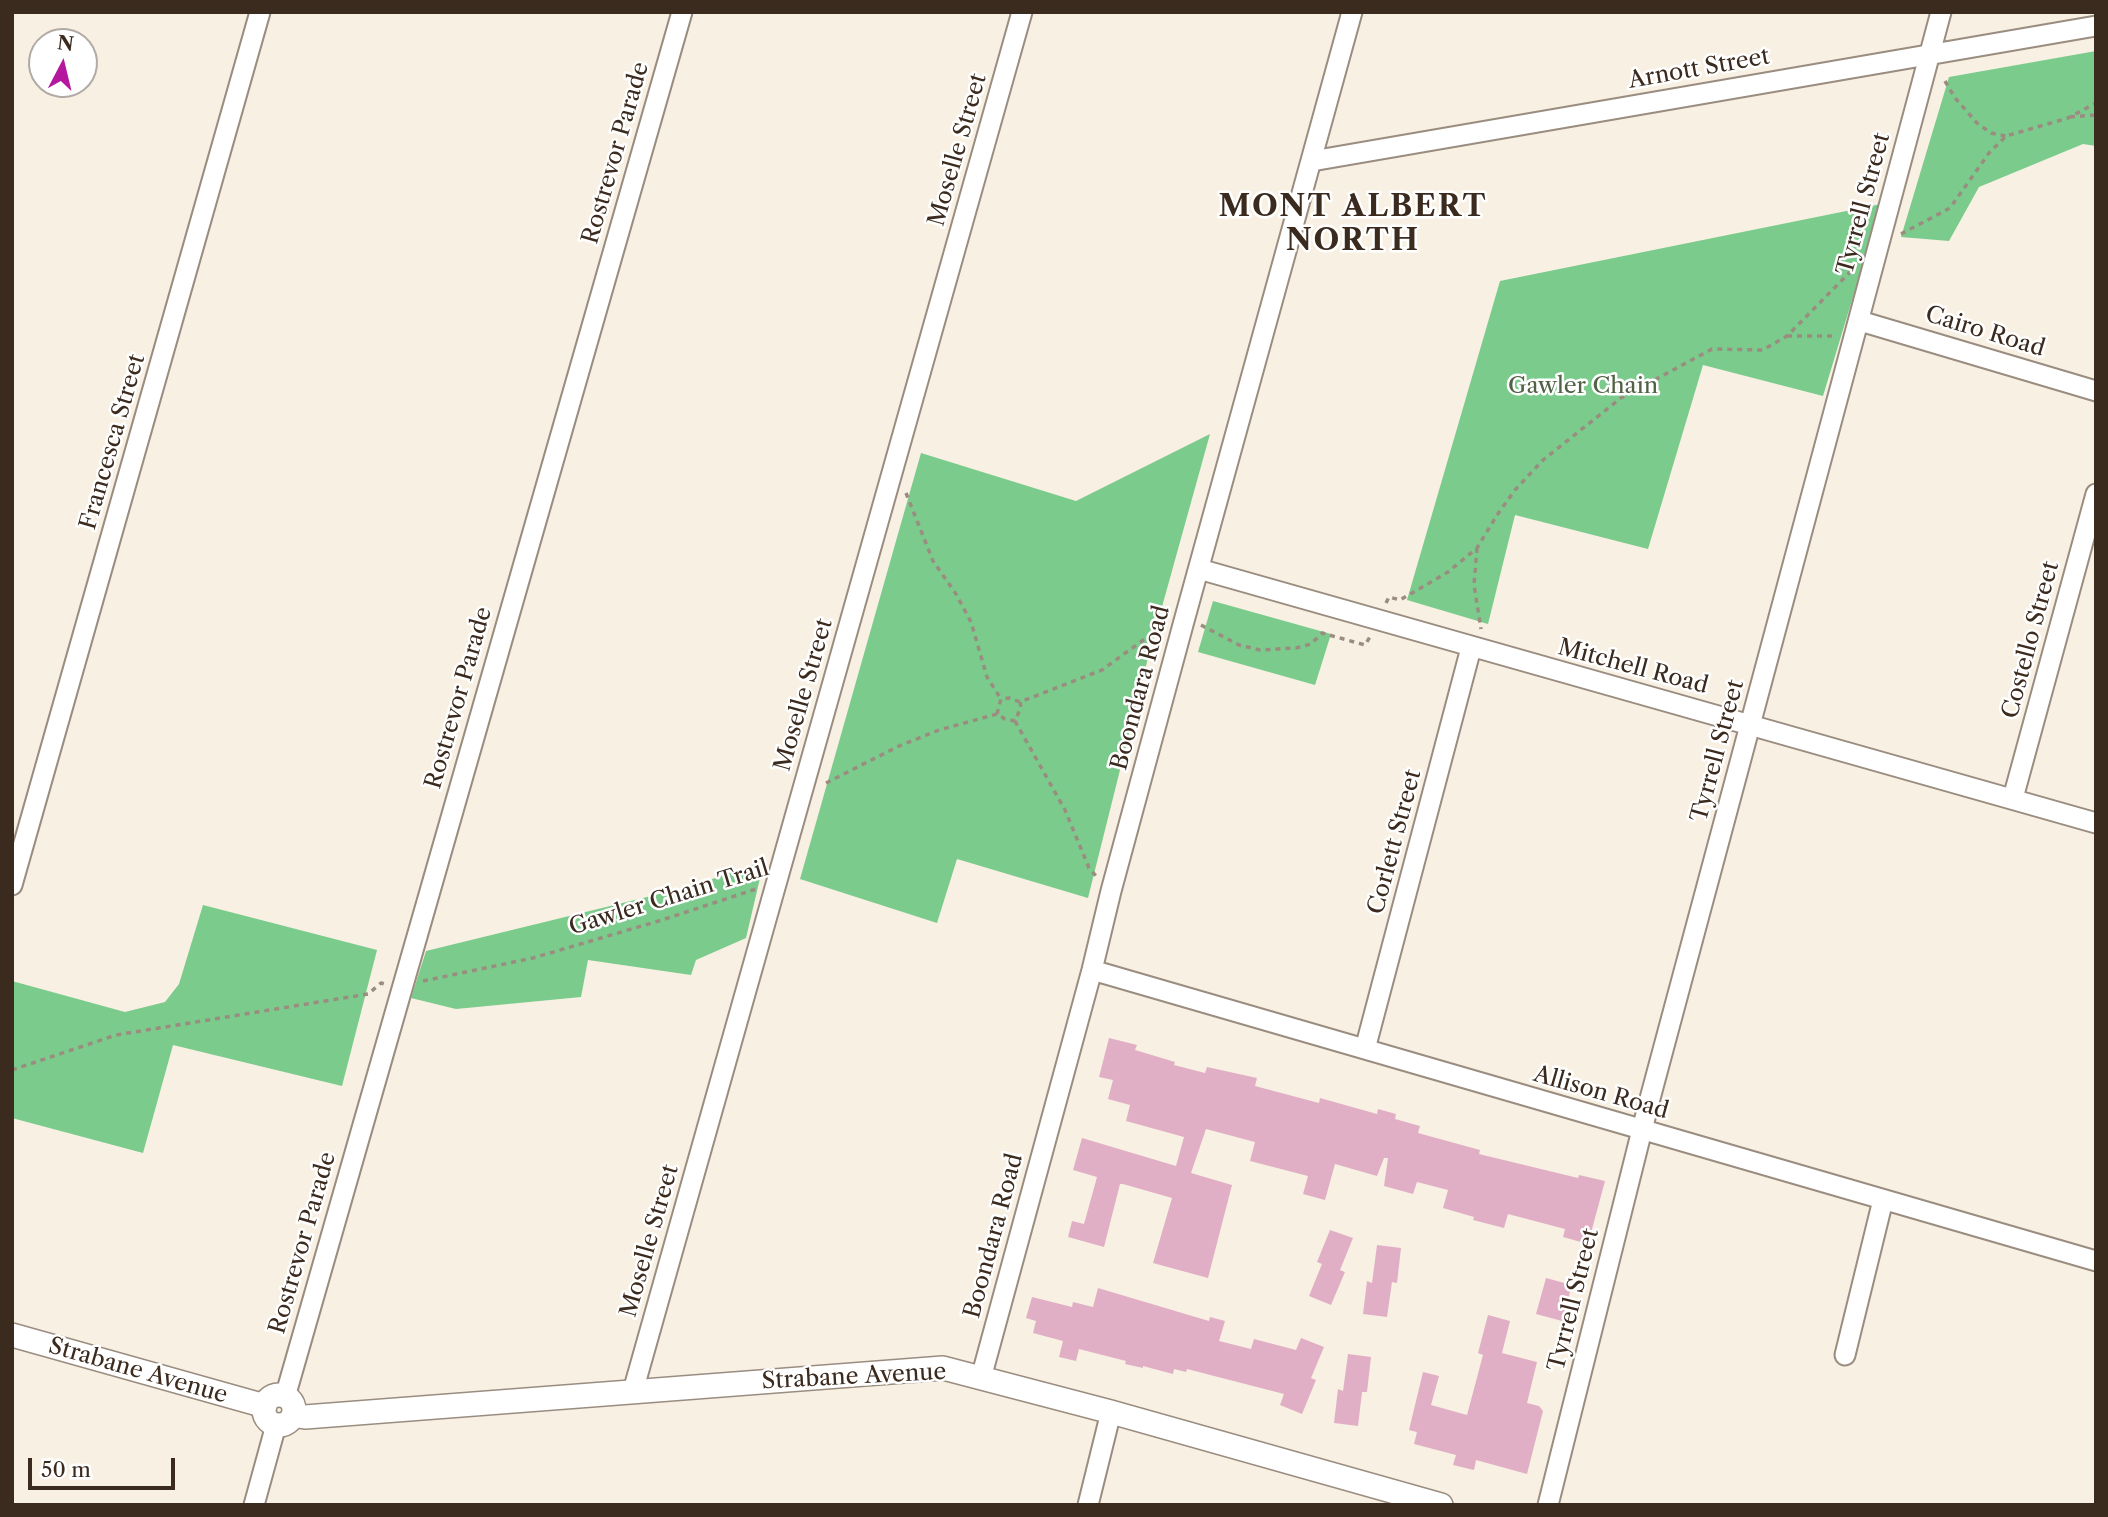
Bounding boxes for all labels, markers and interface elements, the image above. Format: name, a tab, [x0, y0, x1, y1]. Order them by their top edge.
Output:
north arrow	[28, 28, 98, 98]
text: N	[56, 31, 75, 56]
street label: Arnott Street	[1626, 43, 1772, 95]
street label: Rostrevor Parade	[577, 59, 655, 247]
street label: Moselle Street	[923, 70, 993, 230]
street label: Tyrrell Street	[1832, 130, 1896, 278]
district label: MONT ALBERT NORTH	[1220, 189, 1486, 260]
street label: Cairo Road	[1922, 301, 2048, 363]
street label: Francesca Street	[75, 351, 151, 533]
park label: Gawler Chain	[1508, 372, 1658, 400]
street label: Costello Street	[1997, 558, 2065, 722]
street label: Boondara Road	[1106, 603, 1176, 773]
street label: Rostrevor Parade	[420, 604, 498, 792]
street label: Moselle Street	[769, 615, 839, 775]
street label: Mitchell Road	[1555, 634, 1711, 700]
street label: Tyrrell Street	[1686, 677, 1750, 825]
street label: Corlett Street	[1362, 767, 1428, 917]
street label: Gawler Chain Trail	[566, 854, 772, 942]
street label: Allison Road	[1530, 1061, 1672, 1125]
street label: Rostrevor Parade	[264, 1149, 342, 1337]
street label: Boondara Road	[959, 1151, 1029, 1321]
street label: Moselle Street	[615, 1161, 685, 1321]
street label: Tyrrell Street	[1543, 1226, 1605, 1374]
street label: Strabane Avenue	[45, 1332, 231, 1410]
street label: Strabane Avenue	[761, 1358, 947, 1396]
scale bar	[32, 1444, 178, 1488]
text: 50 m	[41, 1457, 91, 1482]

